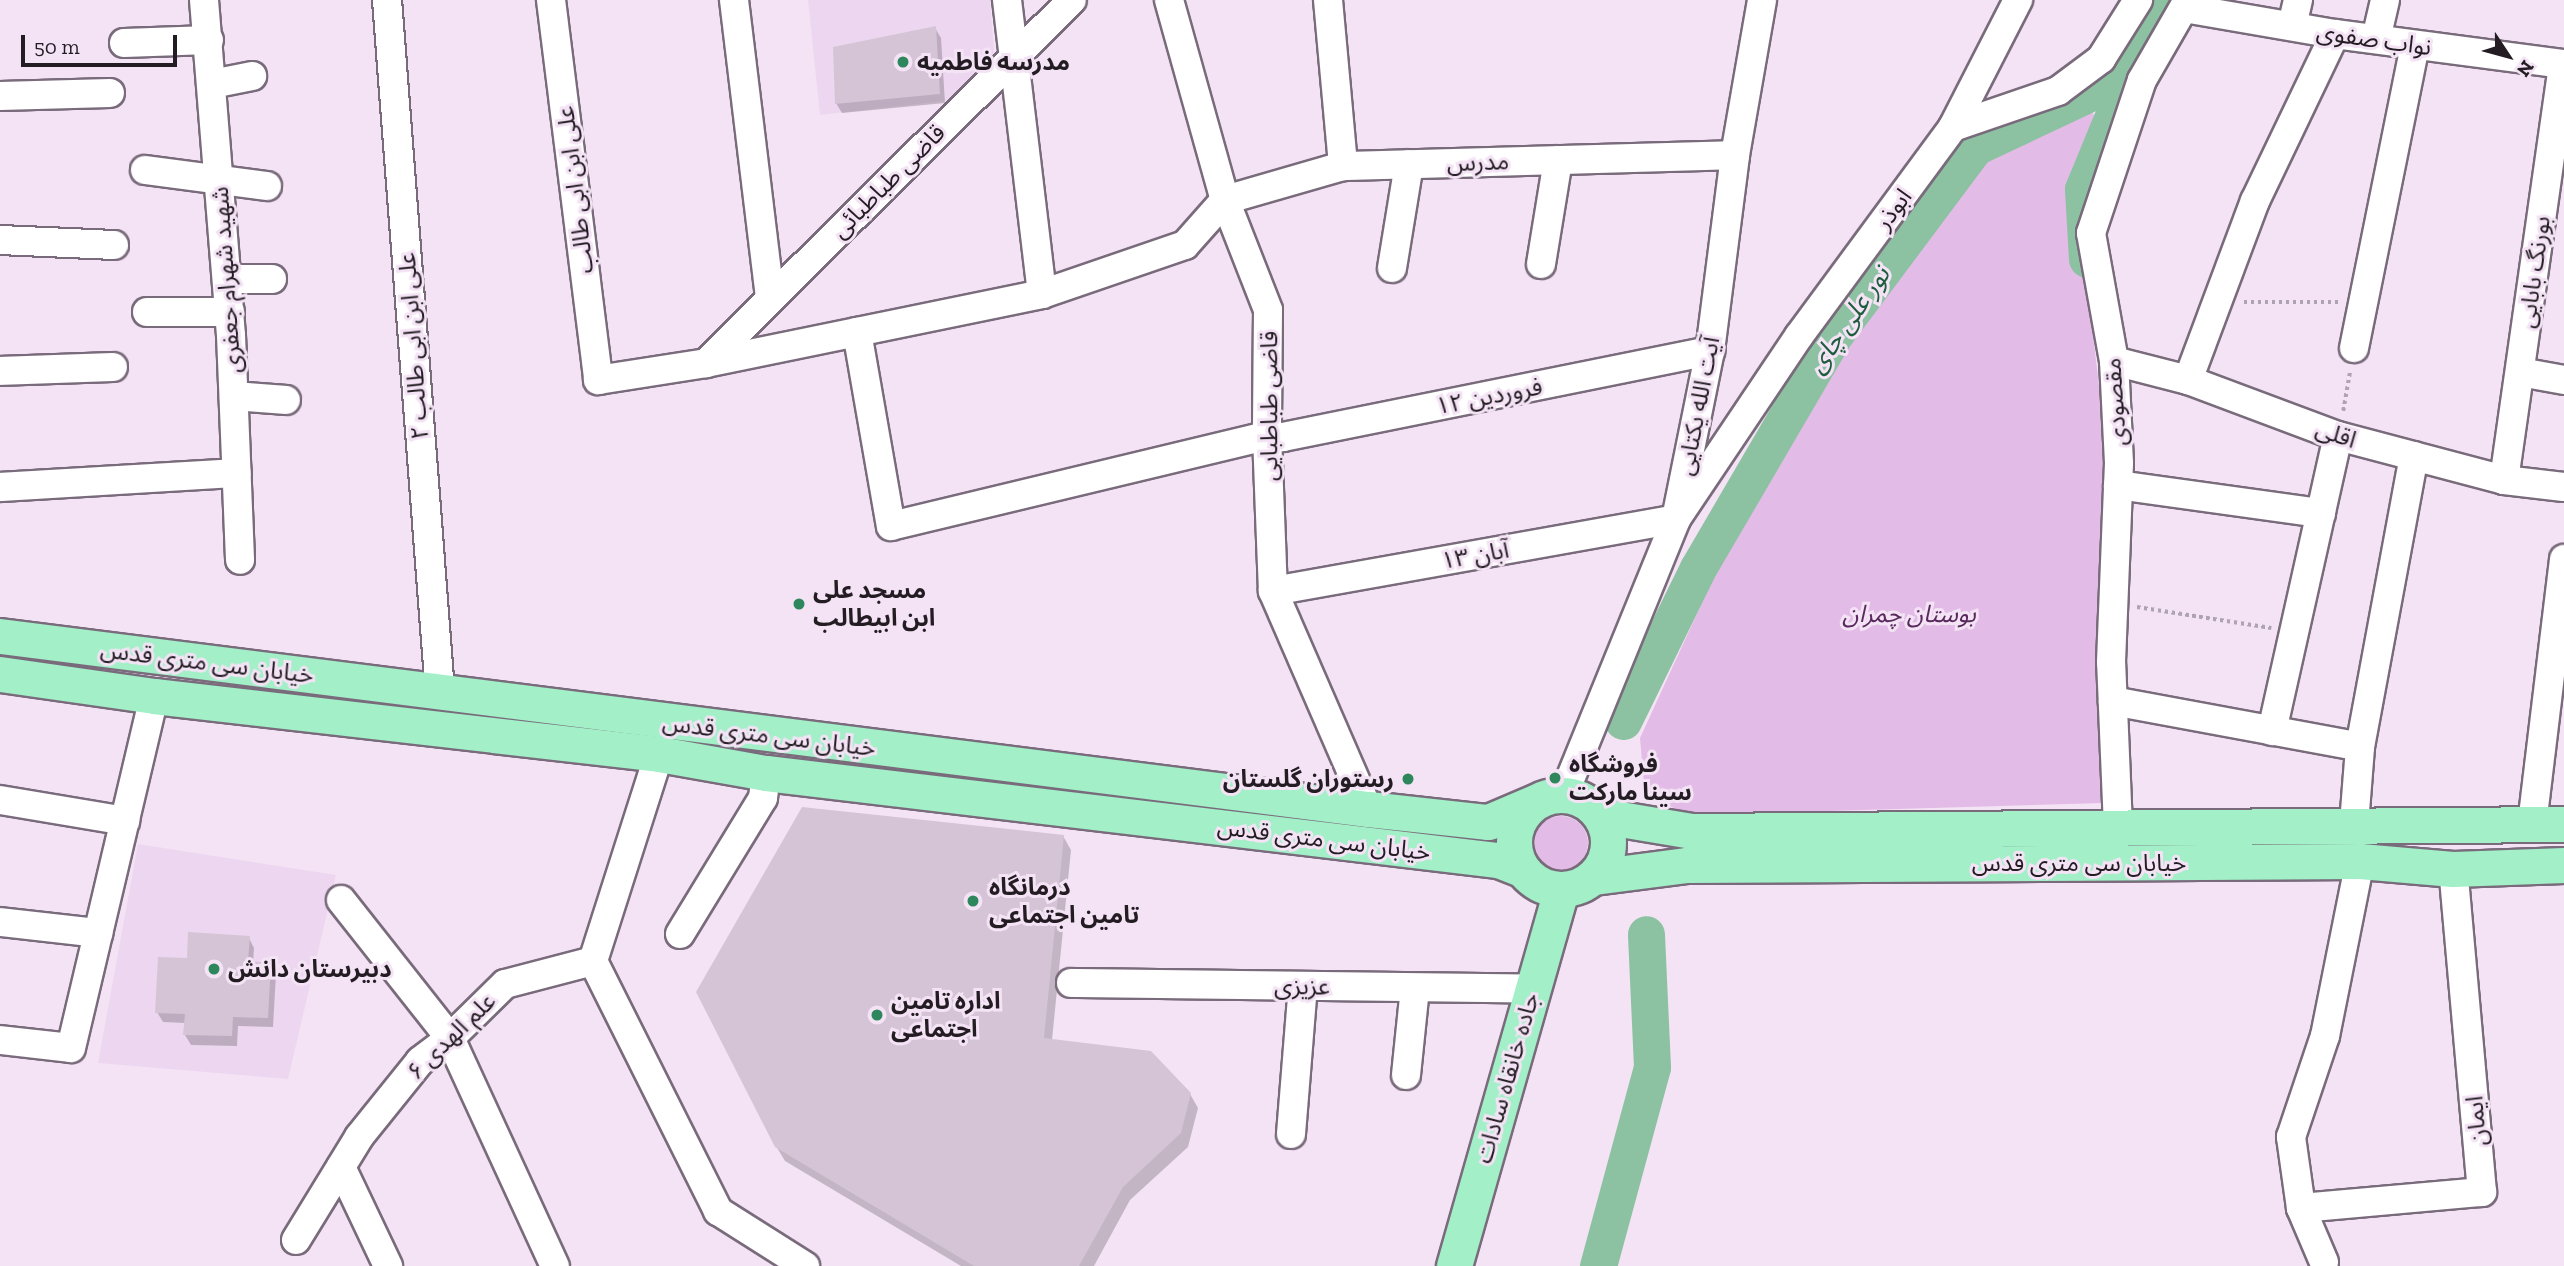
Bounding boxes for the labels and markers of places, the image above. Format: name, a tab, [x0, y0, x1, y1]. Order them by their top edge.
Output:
place label: مدرسه فاطمیه	[917, 48, 1070, 76]
marker: مدرسه فاطمیه	[895, 54, 911, 70]
place label: مسجد علی ابن ابیطالب	[813, 576, 935, 632]
marker: مسجد علی ابن ابیطالب	[791, 596, 807, 612]
place label: فروشگاه سینا مارکت	[1569, 750, 1692, 806]
place label: رستوران گلستان	[1223, 765, 1394, 793]
marker: فروشگاه سینا مارکت	[1547, 770, 1563, 786]
marker: رستوران گلستان	[1400, 771, 1416, 787]
place label: درمانگاه تامین اجتماعی	[989, 873, 1139, 929]
marker: درمانگاه تامین اجتماعی	[963, 891, 983, 911]
place label: دبیرستان دانش	[228, 955, 392, 983]
marker: دبیرستان دانش	[206, 961, 222, 977]
place label: اداره تامین اجتماعی	[891, 987, 1001, 1043]
marker: اداره تامین اجتماعی	[869, 1007, 885, 1023]

